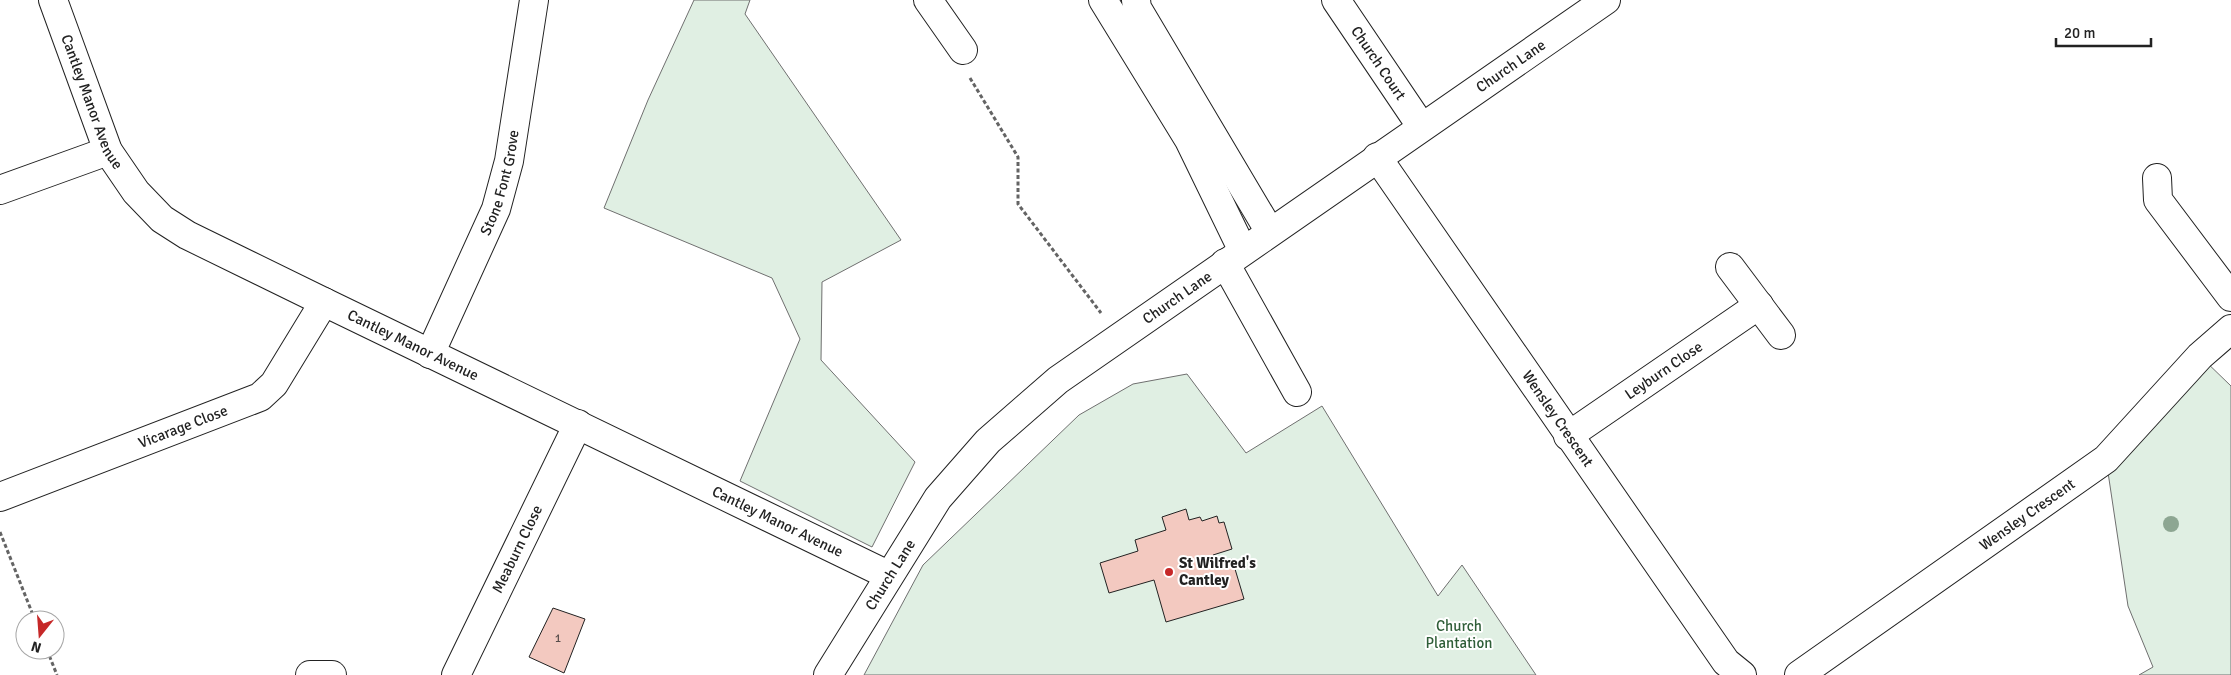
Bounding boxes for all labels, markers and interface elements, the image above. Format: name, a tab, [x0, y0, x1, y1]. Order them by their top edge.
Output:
scale bar	[2056, 15, 2151, 47]
street label: Church Court	[1347, 23, 1410, 103]
text: 20 m	[2064, 24, 2095, 42]
street label: Cantley Manor Avenue	[57, 32, 127, 173]
street label: Church Lane	[1473, 36, 1549, 96]
street label: Stone Font Grove	[476, 129, 523, 238]
street label: Church Lane	[1139, 267, 1215, 328]
street label: Cantley Manor Avenue	[345, 306, 482, 384]
street label: Leyburn Close	[1621, 337, 1706, 403]
street label: Wensley Crescent	[1518, 367, 1597, 470]
street label: Vicarage Close	[136, 401, 230, 452]
street label: Wensley Crescent	[1976, 475, 2078, 554]
street label: Cantley Manor Avenue	[709, 482, 846, 561]
street label: Meaburn Close	[488, 502, 546, 596]
street label: Church Lane	[861, 536, 919, 614]
place label: St Wilfred's Cantley	[1179, 554, 1256, 589]
marker: St Wilfred's Cantley	[1163, 566, 1175, 578]
north arrow	[15, 610, 65, 660]
park label: Church Plantation	[1426, 617, 1492, 652]
house number: 1	[555, 631, 561, 646]
text: N	[29, 637, 43, 657]

